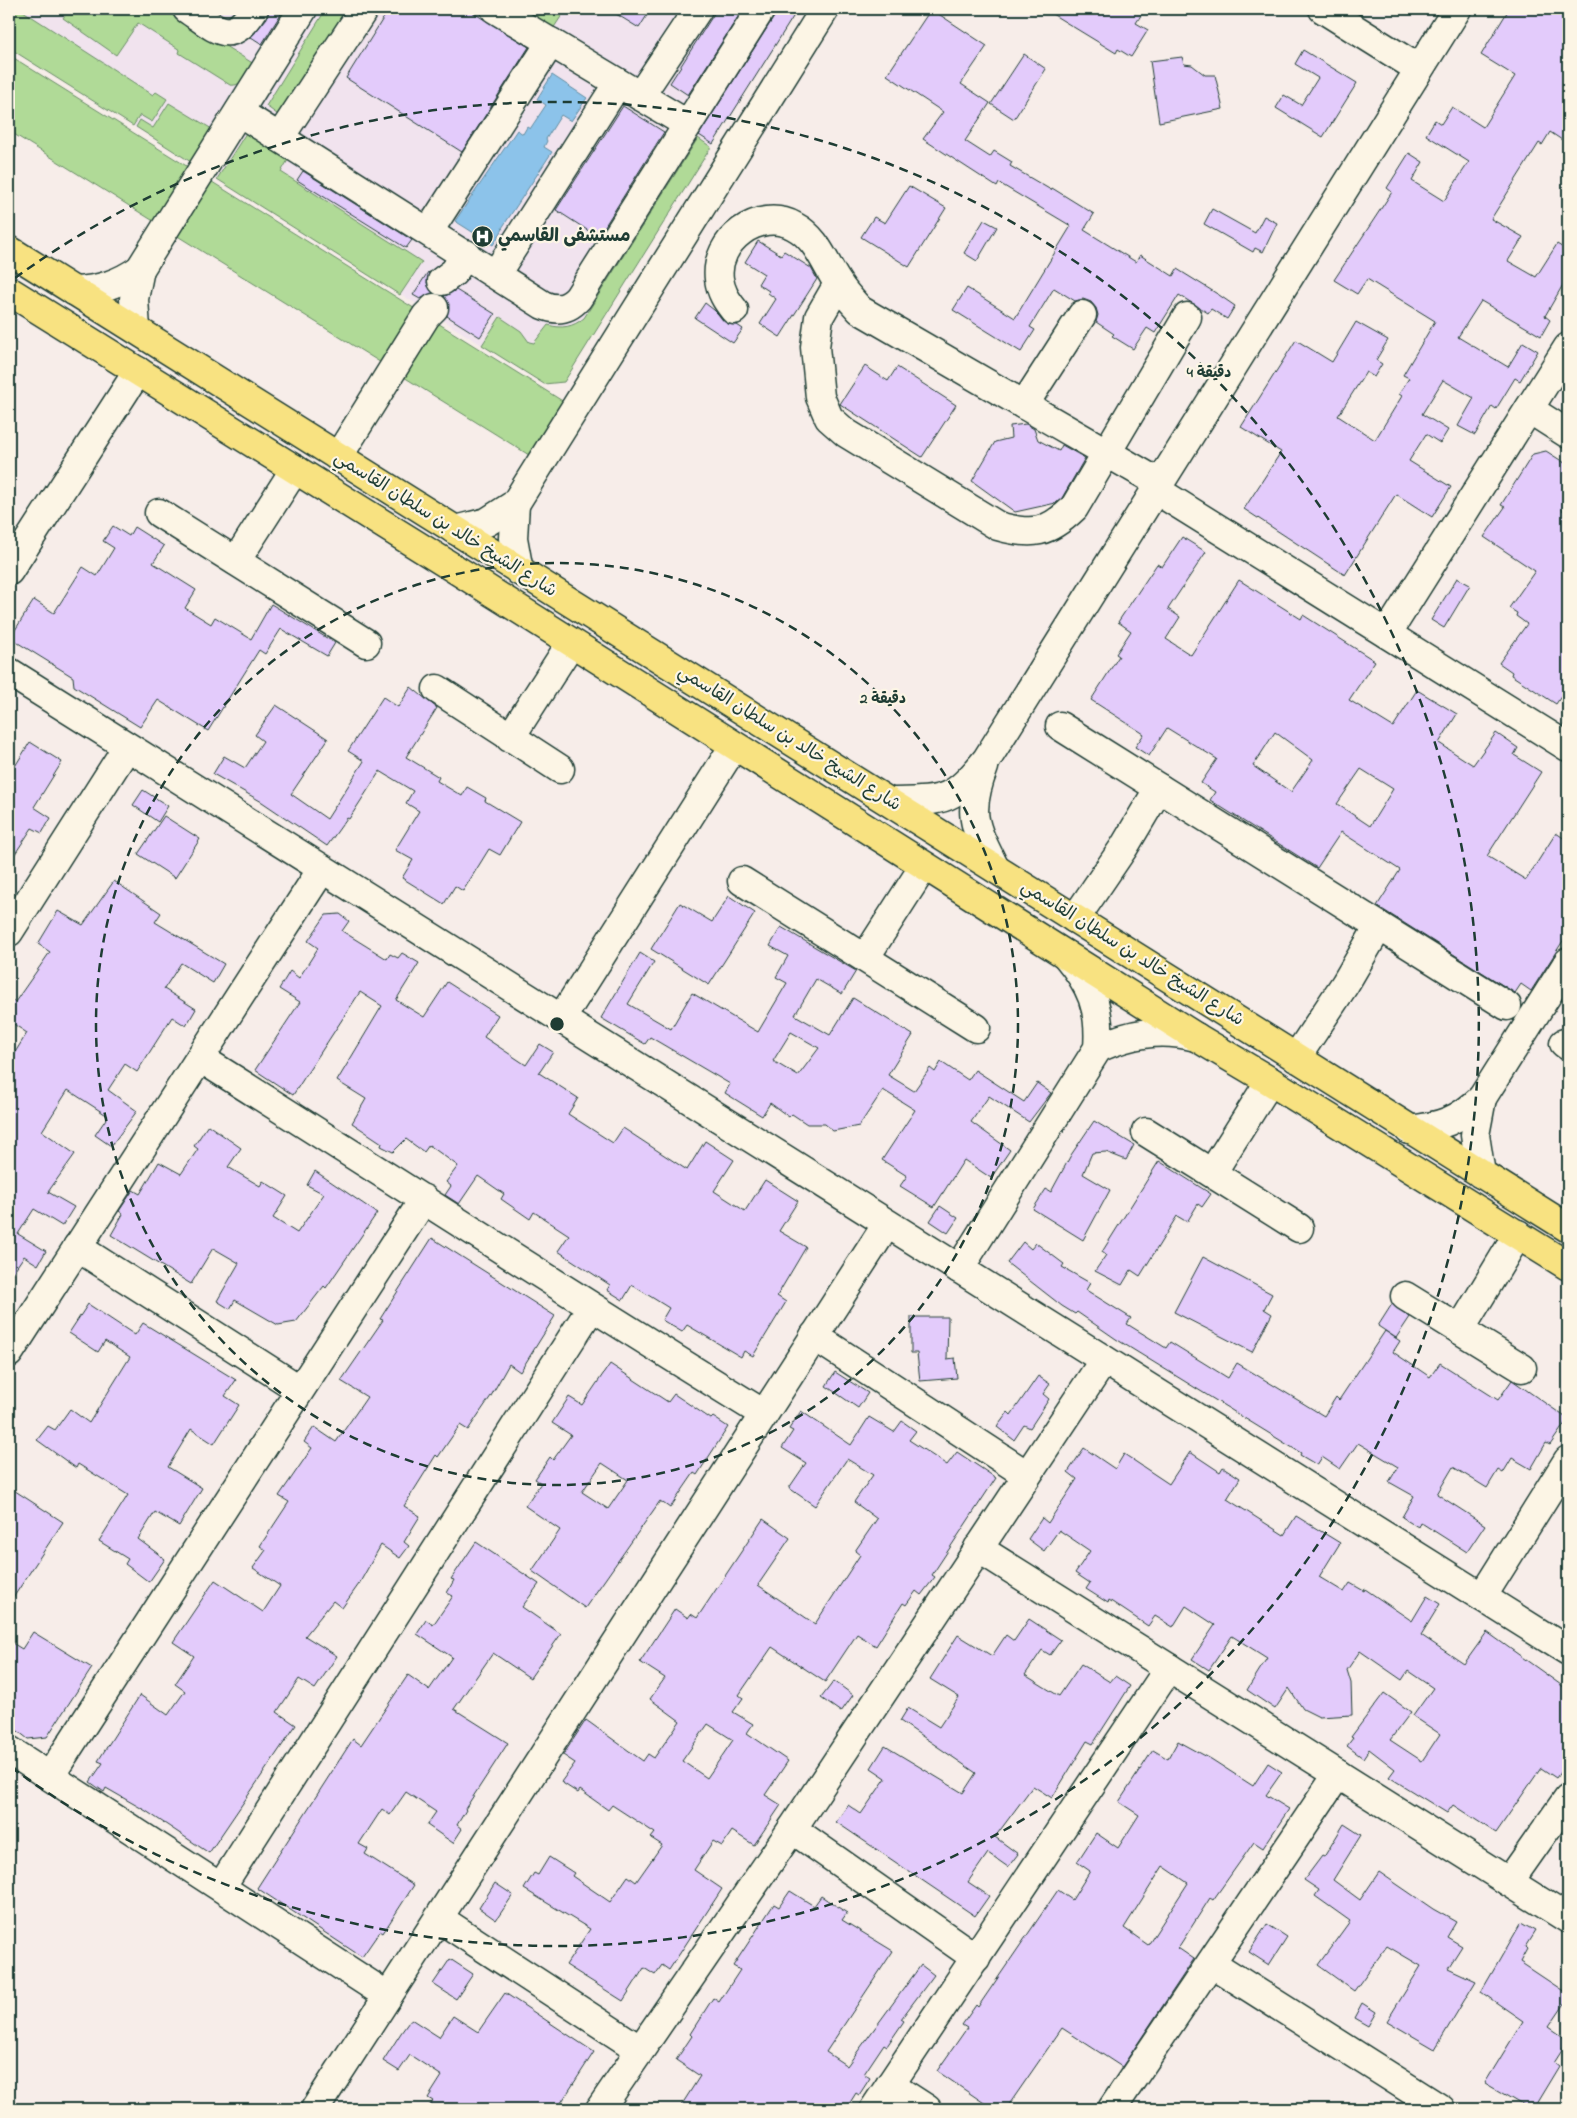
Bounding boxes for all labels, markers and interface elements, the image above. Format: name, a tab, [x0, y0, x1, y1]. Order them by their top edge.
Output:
place label: مستشفى القاسمي	[498, 224, 630, 251]
hospital icon: مستشفى القاسمي	[470, 225, 494, 249]
text: 4 دقيقة	[1186, 362, 1231, 384]
street label: شارع الشيخ خالد بن سلطان القاسمي	[328, 445, 562, 605]
street label: شارع الشيخ خالد بن سلطان القاسمي	[672, 659, 906, 819]
text: 2 دقيقة	[859, 688, 906, 710]
street label: شارع الشيخ خالد بن سلطان القاسمي	[1015, 874, 1249, 1034]
centre of rings	[548, 1015, 566, 1033]

